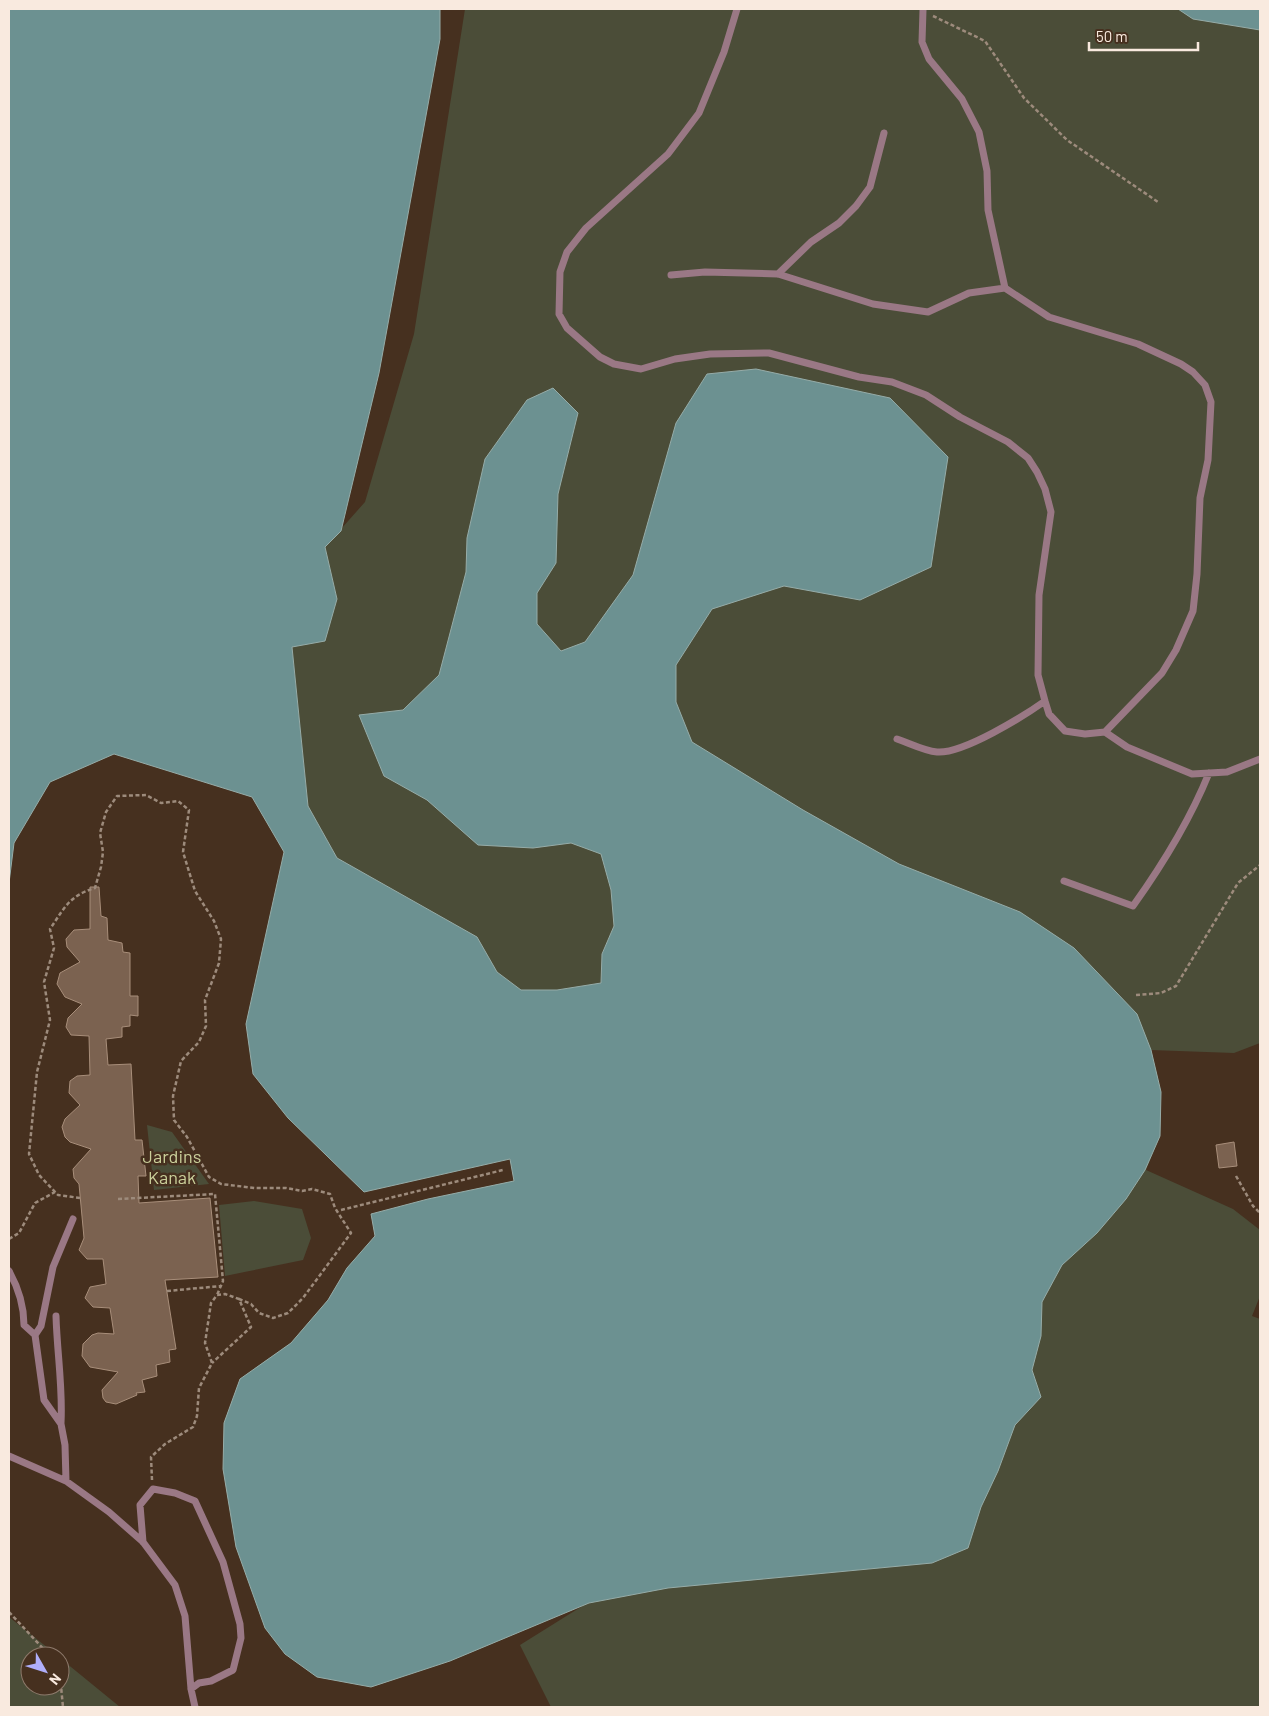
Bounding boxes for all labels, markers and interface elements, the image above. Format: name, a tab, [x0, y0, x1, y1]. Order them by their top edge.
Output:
scale bar	[1089, 20, 1198, 52]
text: 50 m	[1096, 27, 1128, 45]
park label: Jardins Kanak	[143, 1145, 201, 1188]
north arrow	[20, 1646, 70, 1696]
text: N	[46, 1671, 65, 1688]

